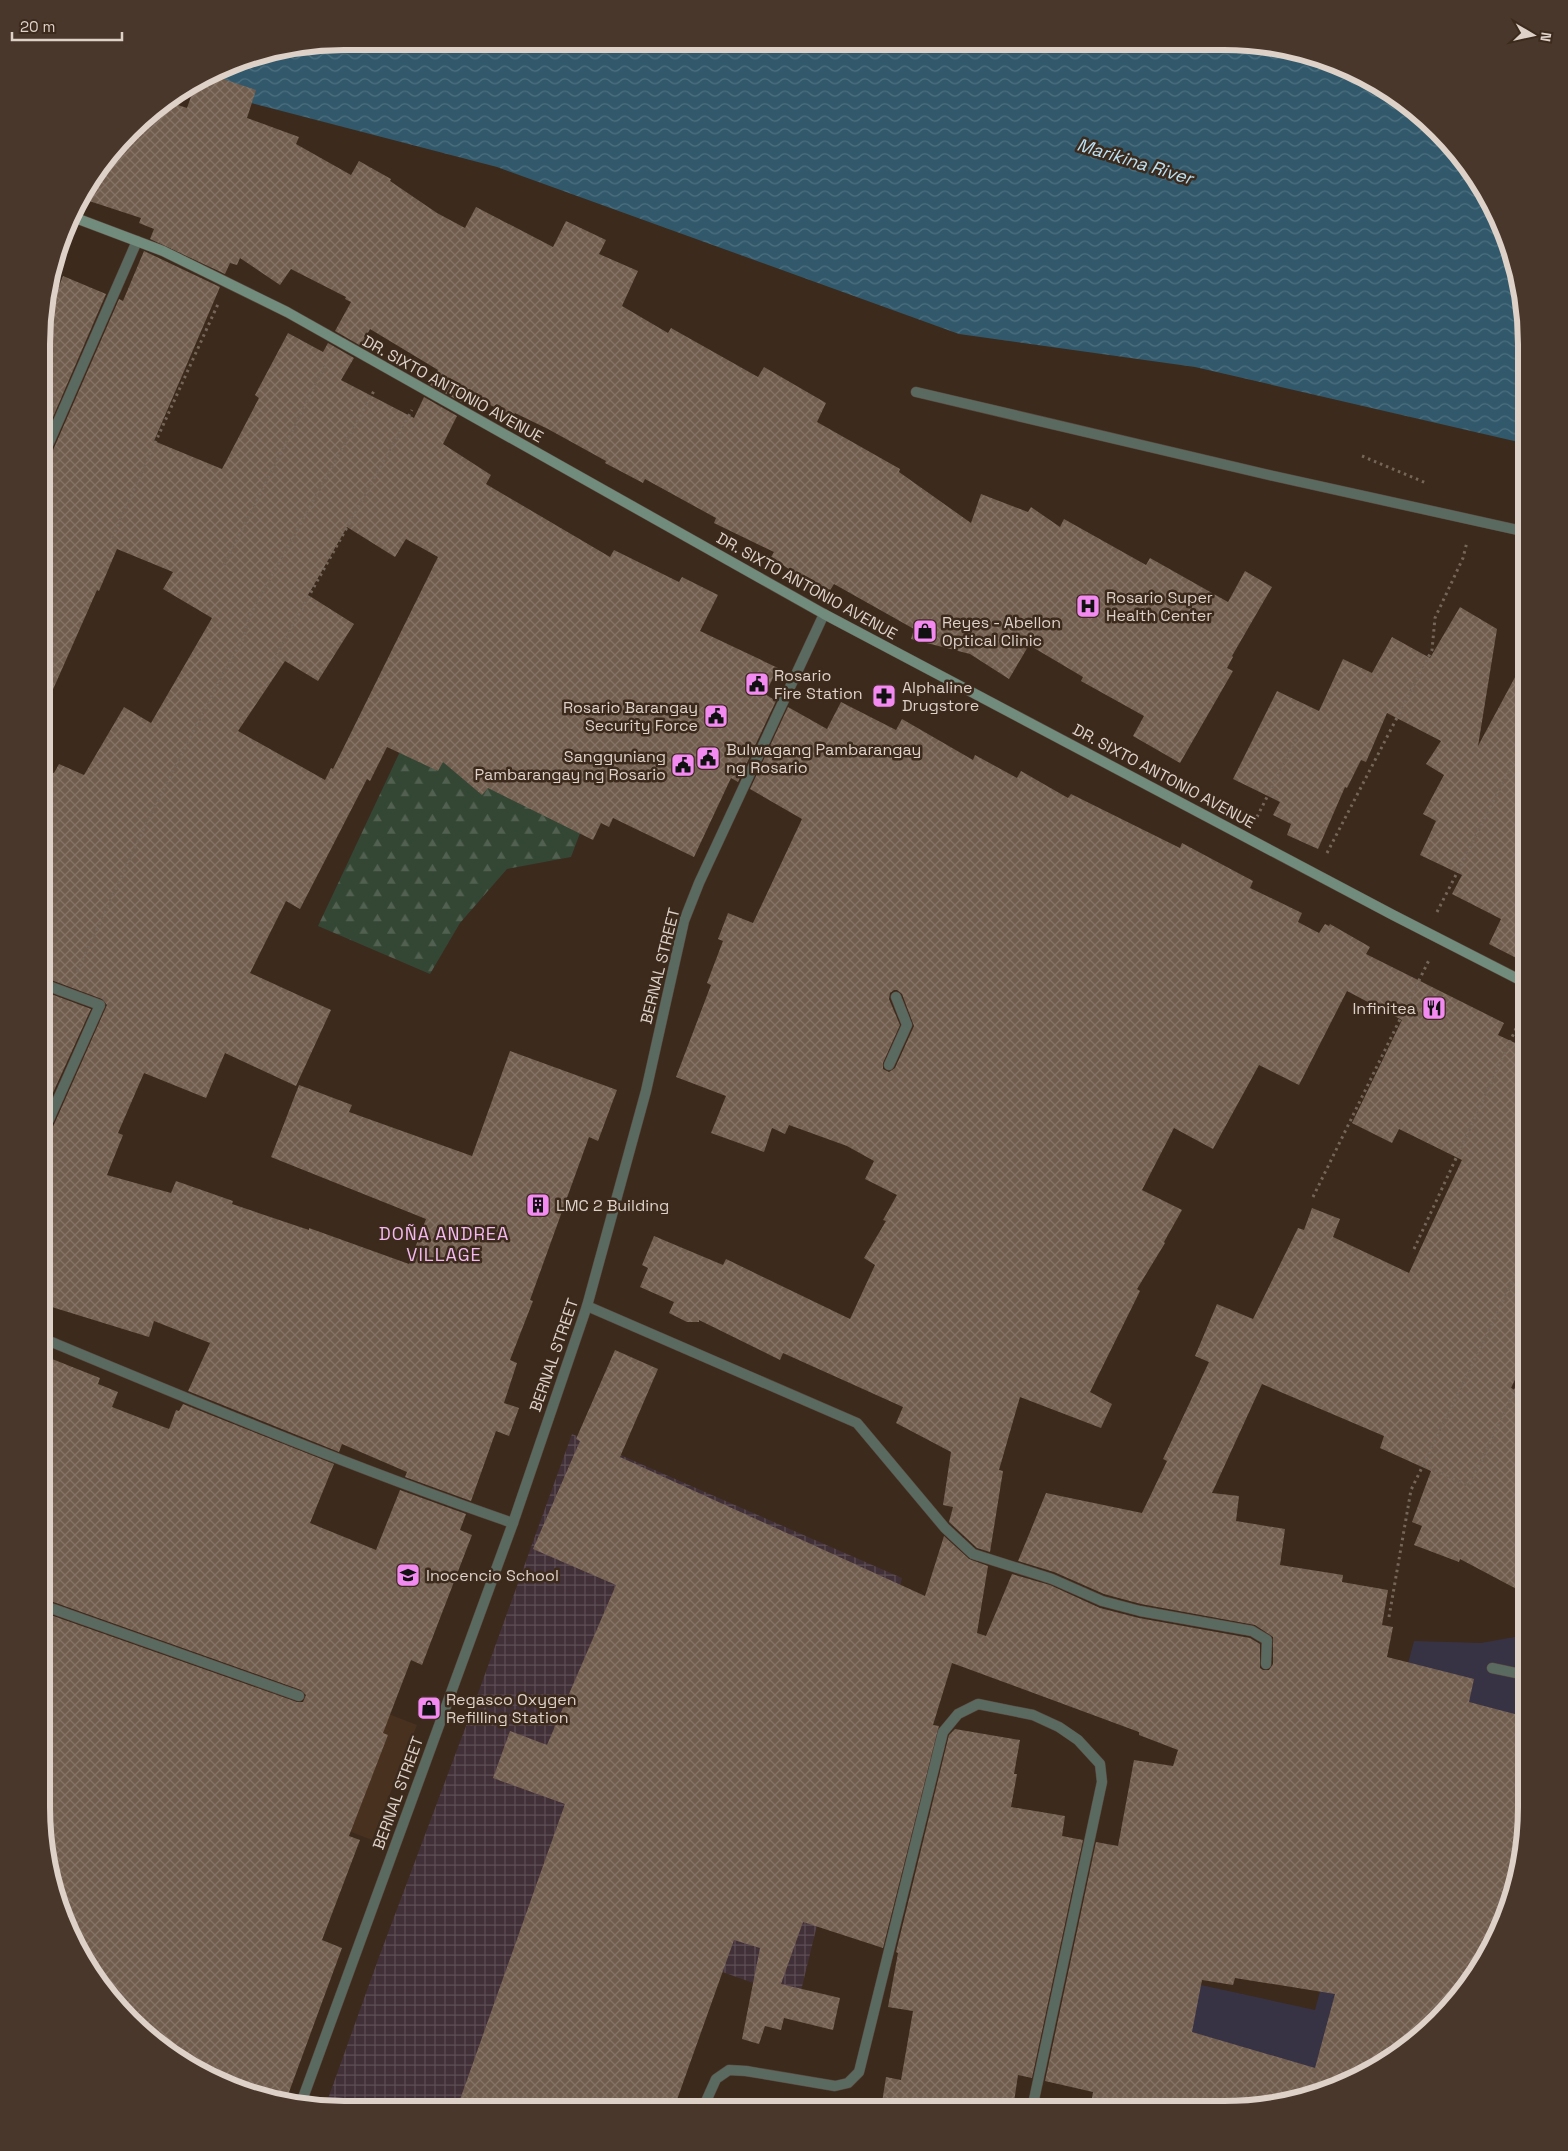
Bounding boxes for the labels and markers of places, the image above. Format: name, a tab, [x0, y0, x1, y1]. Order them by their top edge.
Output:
place label: Rosario Super Health Center	[1106, 587, 1213, 626]
hospital icon: Rosario Super Health Center	[1075, 593, 1101, 619]
place label: Reyes - Abellon Optical Clinic	[942, 612, 1061, 651]
shop icon: Reyes - Abellon Optical Clinic	[912, 618, 938, 644]
place label: Rosario Fire Station	[774, 665, 863, 704]
public building icon: Rosario Fire Station	[744, 671, 770, 697]
place label: Alphaline Drugstore	[902, 677, 979, 716]
pharmacy icon: Alphaline Drugstore	[871, 683, 897, 709]
place label: Rosario Barangay Security Force	[563, 697, 698, 736]
public building icon: Rosario Barangay Security Force	[703, 703, 729, 729]
place label: Bulwagang Pambarangay ng Rosario	[726, 739, 921, 778]
public building icon: Bulwagang Pambarangay ng Rosario	[695, 745, 721, 771]
place label: Sangguniang Pambarangay ng Rosario	[475, 746, 666, 785]
public building icon: Sangguniang Pambarangay ng Rosario	[670, 752, 696, 778]
restaurant icon: Infinitea	[1421, 995, 1447, 1021]
place label: Infinitea	[1352, 998, 1416, 1019]
building icon: LMC 2 Building	[525, 1192, 551, 1218]
place label: LMC 2 Building	[556, 1195, 669, 1216]
school or university icon: Inocencio School	[395, 1562, 421, 1588]
place label: Inocencio School	[426, 1565, 559, 1586]
place label: Regasco Oxygen Refilling Station	[446, 1689, 577, 1728]
shop icon: Regasco Oxygen Refilling Station	[416, 1695, 442, 1721]

